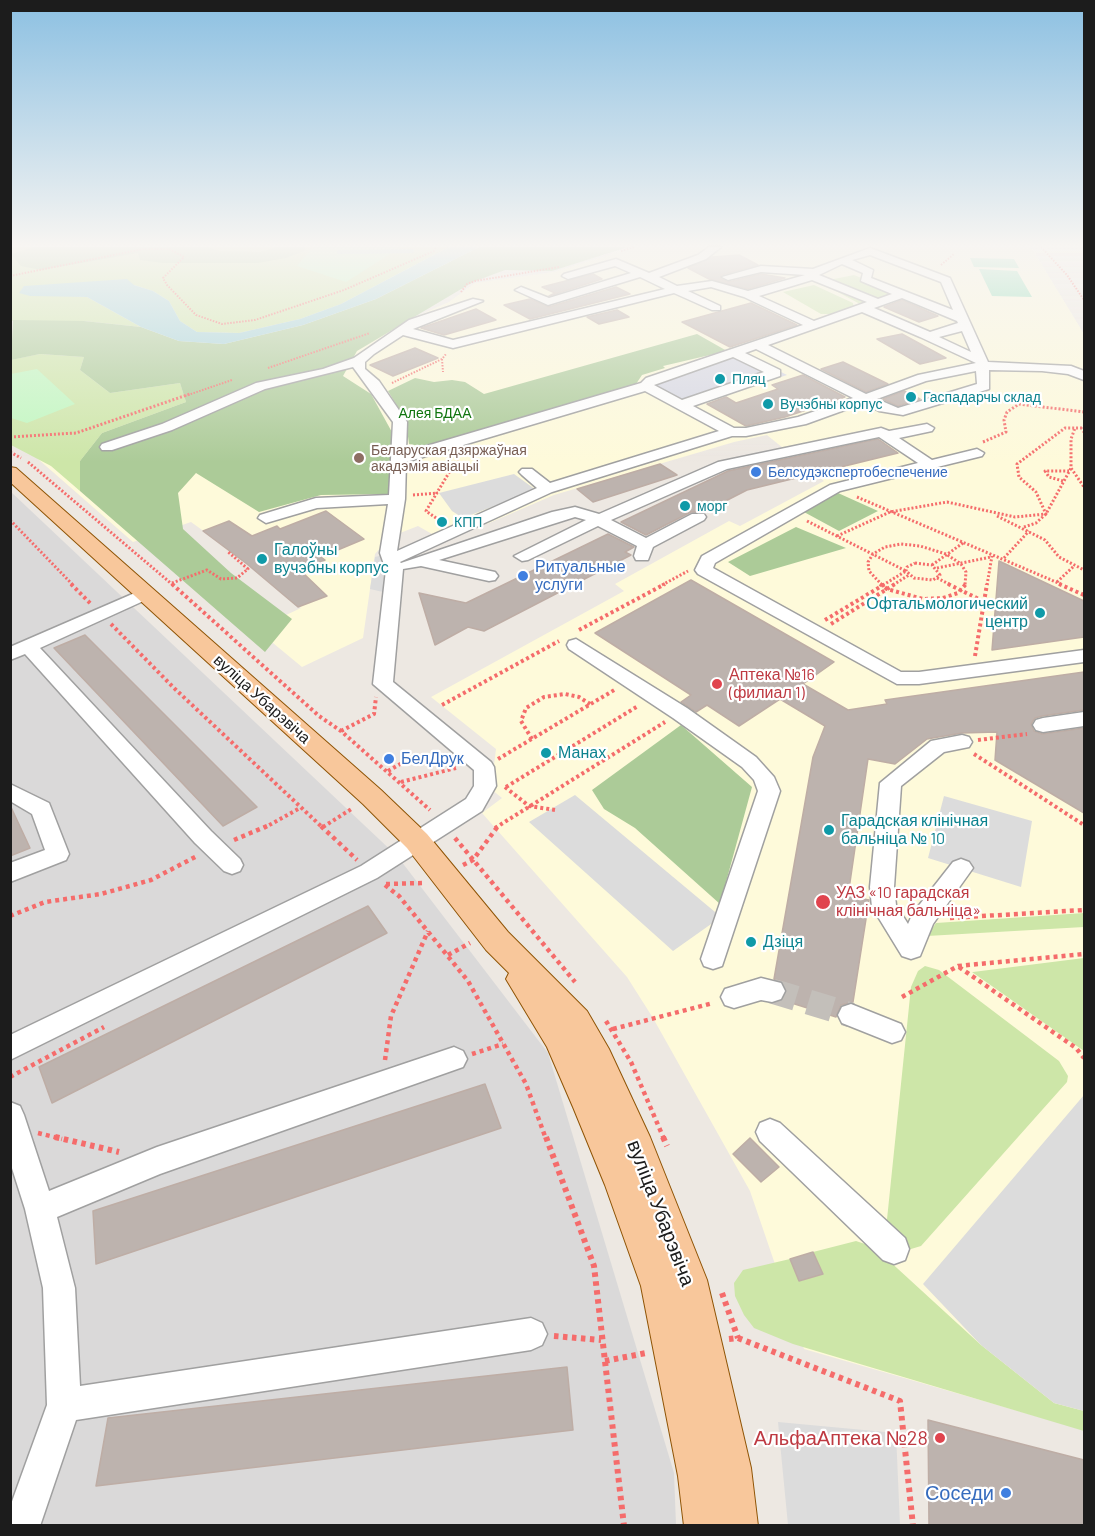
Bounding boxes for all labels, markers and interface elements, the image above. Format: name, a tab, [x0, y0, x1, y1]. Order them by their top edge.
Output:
place label: Пляц	[732, 371, 766, 387]
marker: Пляц	[713, 372, 727, 386]
place label: Гаспадарчы склад	[923, 389, 1041, 405]
marker: Гаспадарчы склад	[904, 390, 918, 404]
place label: Вучэбны корпус	[780, 396, 883, 412]
marker: Вучэбны корпус	[761, 397, 775, 411]
park label: Алея БДАА	[398, 405, 472, 421]
place label: Беларуская дзяржаўная акадэмія авіацыі	[371, 442, 527, 474]
marker: Беларуская дзяржаўная акадэмія авіацыі	[352, 451, 366, 465]
place label: Белсудэкспертобеспечение	[768, 464, 948, 480]
marker: Белсудэкспертобеспечение	[749, 465, 763, 479]
place label: морг	[697, 498, 727, 514]
marker: морг	[678, 499, 692, 513]
place label: КПП	[454, 514, 482, 530]
marker: КПП	[435, 515, 449, 529]
place label: Галоўны вучэбны корпус	[274, 540, 389, 578]
marker: Галоўны вучэбны корпус	[255, 552, 269, 566]
place label: Ритуальные услуги	[535, 557, 626, 595]
marker: Ритуальные услуги	[516, 569, 530, 583]
place label: Офтальмологический центр	[866, 594, 1028, 632]
marker: Офтальмологический центр	[1033, 606, 1047, 620]
street label: вуліца Убарэвіча	[210, 650, 314, 748]
place label: Аптека №16 (филиал 1)	[729, 665, 815, 703]
marker: Аптека №16 (филиал 1)	[710, 677, 724, 691]
place label: Манах	[558, 743, 606, 763]
marker: Манах	[539, 746, 553, 760]
place label: БелДрук	[401, 749, 464, 769]
marker: БелДрук	[382, 752, 396, 766]
place label: Гарадская клінічная бальніца № 10	[841, 811, 988, 849]
marker: Гарадская клінічная бальніца № 10	[822, 823, 836, 837]
place label: УАЗ «10 гарадская клінічная бальніца»	[836, 883, 981, 921]
marker: УАЗ «10 гарадская клінічная бальніца»	[814, 893, 832, 911]
place label: Дзіця	[763, 932, 803, 952]
marker: Дзіця	[744, 935, 758, 949]
street label: вуліца Убарэвіча	[622, 1136, 700, 1290]
place label: АльфаАптека №28	[754, 1426, 928, 1450]
marker: АльфаАптека №28	[933, 1431, 947, 1445]
place label: Соседи	[925, 1481, 994, 1505]
marker: Соседи	[999, 1486, 1013, 1500]

